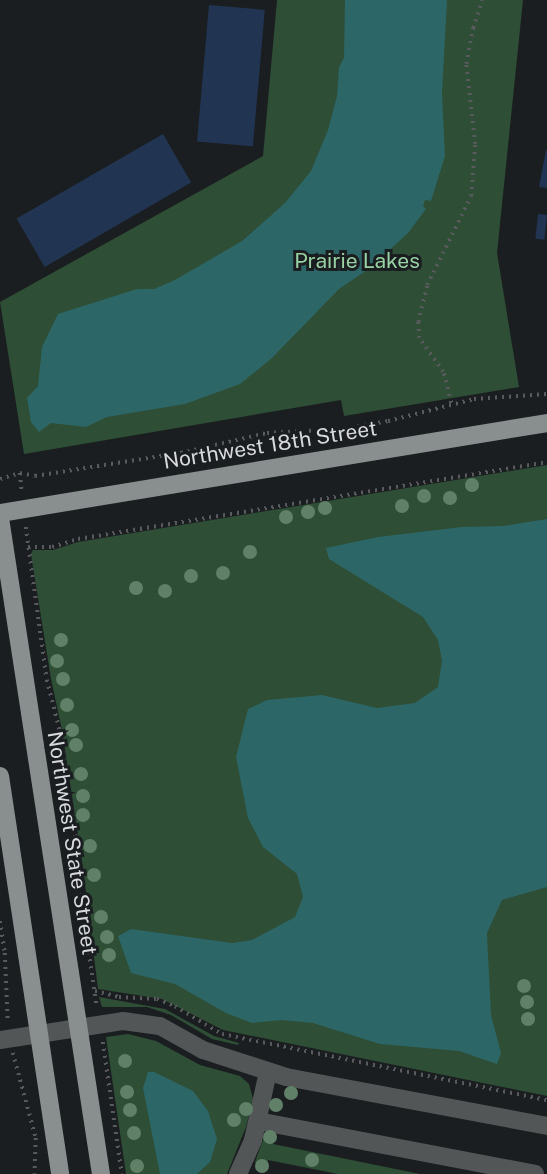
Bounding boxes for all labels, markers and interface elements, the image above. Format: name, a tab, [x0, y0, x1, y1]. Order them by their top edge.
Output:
park label: Prairie Lakes	[294, 248, 420, 274]
street label: Northwest 18th Street	[161, 416, 379, 474]
street label: Northwest State Street	[42, 729, 102, 957]

